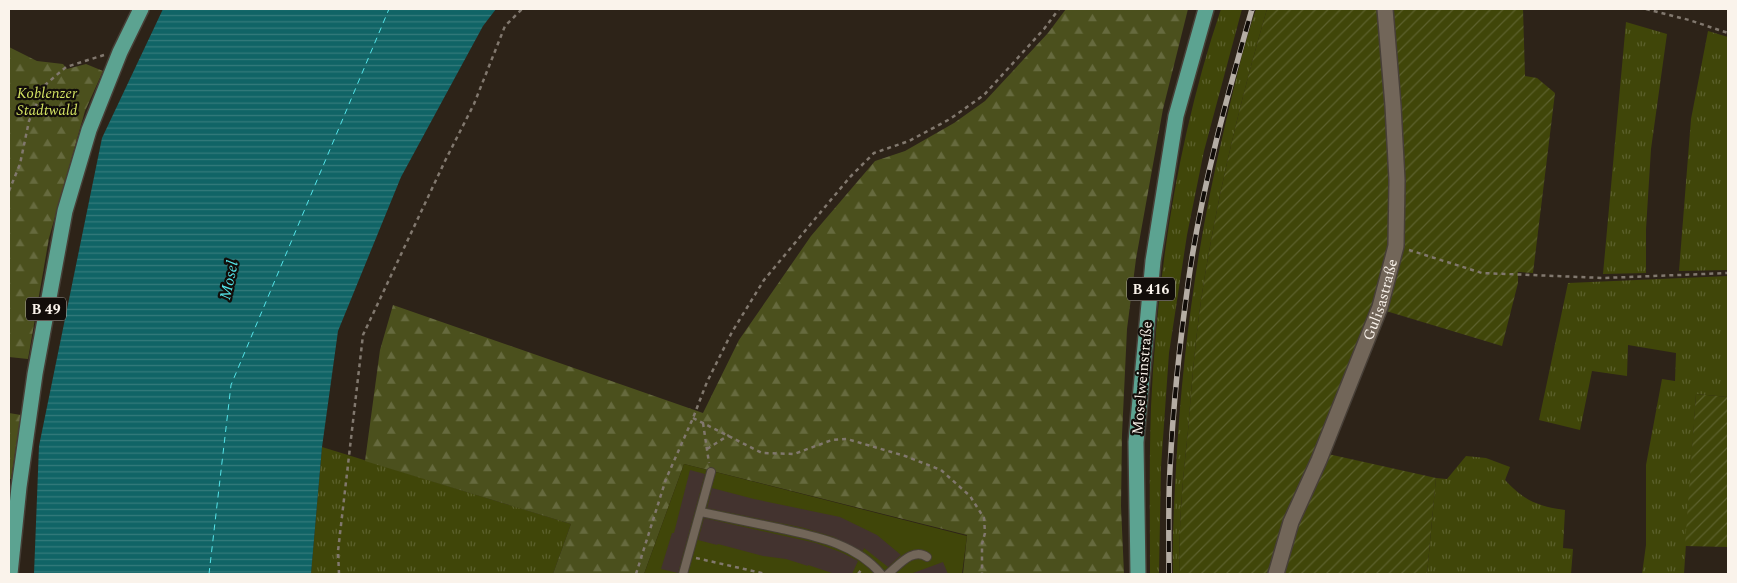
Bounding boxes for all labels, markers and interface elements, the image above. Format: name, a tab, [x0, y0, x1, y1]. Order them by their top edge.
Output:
park label: Koblenzer Stadtwald	[16, 82, 78, 122]
street label: Gulisastraße	[1357, 256, 1404, 344]
water label: Mosel	[213, 258, 245, 302]
road number: B 416	[1127, 278, 1175, 300]
road number: B 49	[26, 298, 66, 320]
street label: Moselweinstraße	[1126, 320, 1159, 436]

